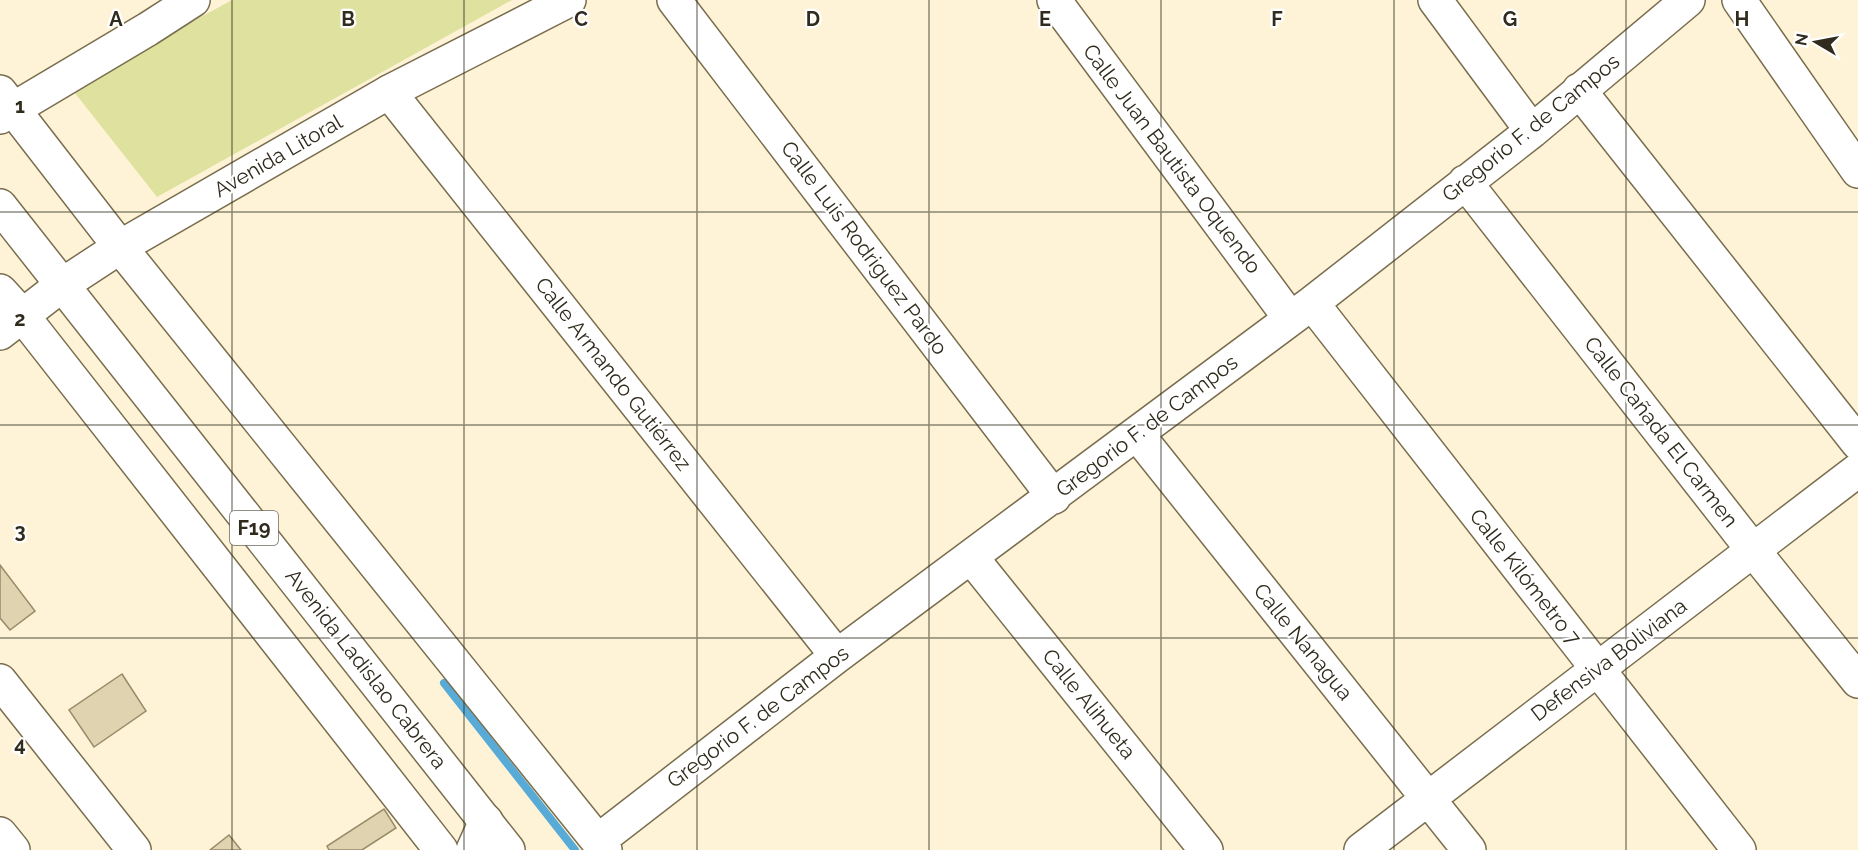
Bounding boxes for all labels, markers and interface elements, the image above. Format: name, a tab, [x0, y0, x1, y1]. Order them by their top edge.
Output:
text: A	[109, 7, 123, 31]
text: B	[341, 7, 355, 31]
text: C	[574, 7, 588, 31]
text: D	[806, 7, 820, 31]
text: E	[1039, 7, 1051, 31]
text: F	[1271, 7, 1283, 31]
text: G	[1503, 7, 1517, 31]
text: H	[1735, 7, 1749, 31]
north arrow	[1786, 12, 1846, 72]
text: N	[1791, 32, 1812, 47]
street label: Calle Juan Bautista Oquendo	[1078, 39, 1267, 278]
street label: Gregorio F. de Campos	[1437, 48, 1624, 207]
text: 1	[15, 94, 25, 118]
street label: Avenida Litoral	[209, 109, 347, 202]
street label: Calle Luis Rodriguez Pardo	[776, 136, 953, 359]
street label: Calle Armando Gutiérrez	[530, 272, 697, 475]
text: 2	[14, 307, 26, 331]
street label: Calle Cañada El Carmen	[1579, 332, 1743, 532]
street label: Gregorio F. de Campos	[1051, 349, 1242, 502]
street label: Calle Kilómetro 7	[1464, 504, 1587, 650]
road number: F19	[230, 511, 278, 545]
text: 3	[14, 519, 26, 543]
street label: Avenida Ladislao Cabrera	[281, 564, 452, 774]
street label: Calle Nanagua	[1249, 578, 1358, 705]
street label: Defensiva Boliviana	[1526, 593, 1691, 726]
street label: Gregorio F. de Campos	[662, 640, 853, 793]
street label: Calle Alihueta	[1037, 644, 1141, 764]
text: 4	[14, 732, 26, 756]

